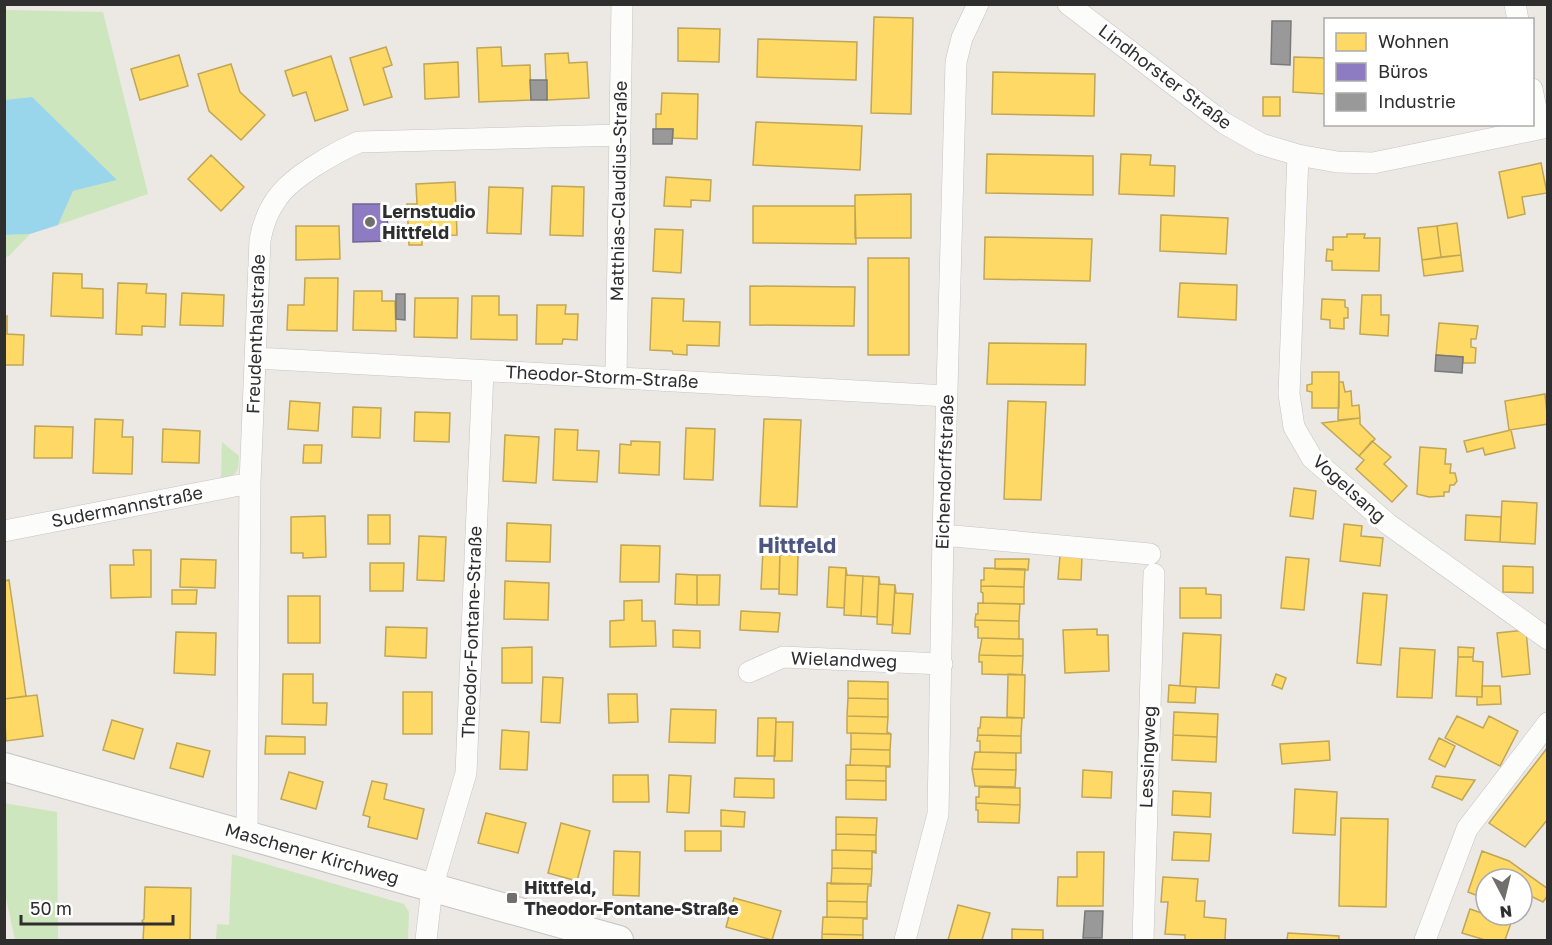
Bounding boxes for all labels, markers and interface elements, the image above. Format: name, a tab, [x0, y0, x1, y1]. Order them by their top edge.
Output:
legend	[1324, 18, 1534, 126]
street label: Lindhorster Straße	[1095, 19, 1237, 133]
text: Wohnen	[1378, 30, 1449, 52]
text: Büros	[1378, 60, 1428, 82]
street label: Matthias-Claudius-Straße	[605, 81, 631, 301]
text: Industrie	[1378, 90, 1456, 112]
place label: Lernstudio Hittfeld	[382, 200, 476, 243]
marker: Lernstudio Hittfeld	[363, 215, 377, 229]
street label: Freudenthalstraße	[241, 254, 269, 414]
street label: Theodor-Storm-Straße	[505, 360, 699, 392]
street label: Eichendorffstraße	[930, 394, 958, 550]
street label: Vogelsang	[1309, 450, 1391, 527]
street label: Sudermannstraße	[49, 481, 204, 531]
street label: Theodor-Fontane-Straße	[456, 525, 486, 738]
district label: Hittfeld	[758, 532, 836, 558]
street label: Wielandweg	[790, 646, 898, 672]
street label: Lessingweg	[1134, 705, 1160, 809]
street label: Maschener Kirchweg	[223, 818, 402, 888]
north arrow	[1474, 867, 1534, 927]
place label: Hittfeld, Theodor-Fontane-Straße	[524, 876, 739, 919]
scale bar	[21, 888, 172, 926]
marker: Hittfeld, Theodor-Fontane-Straße	[505, 891, 519, 905]
text: 50 m	[30, 897, 72, 919]
text: N	[1499, 901, 1513, 923]

